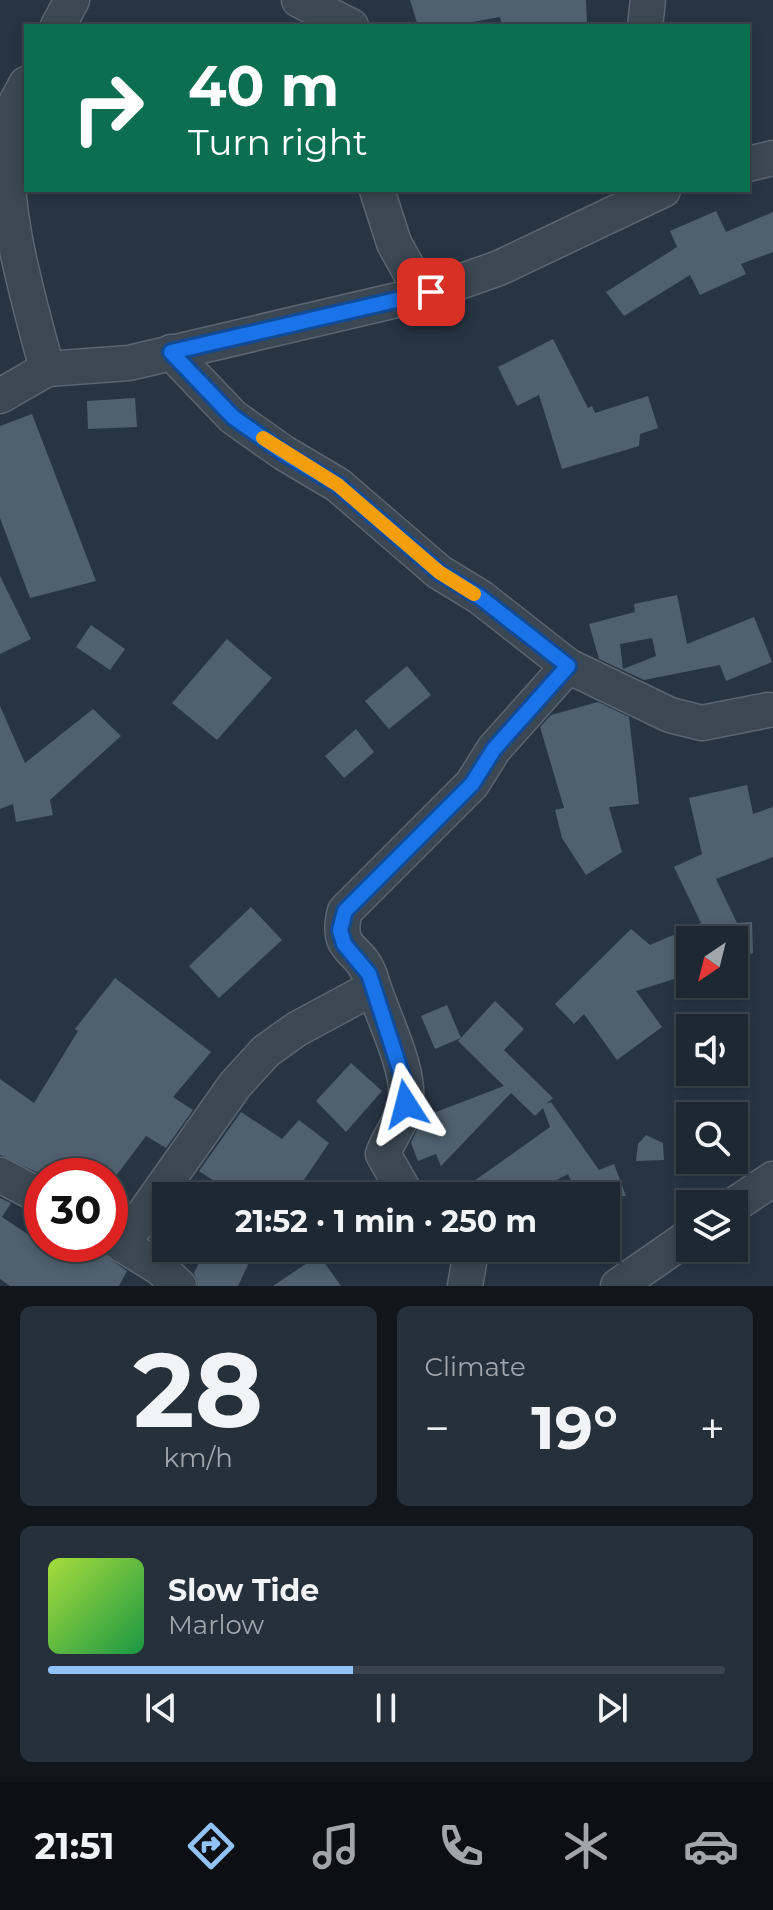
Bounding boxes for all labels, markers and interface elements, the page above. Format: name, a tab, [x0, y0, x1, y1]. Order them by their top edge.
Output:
text: 40 m	[188, 52, 339, 120]
icon: right	[56, 56, 160, 160]
text: Turn right	[188, 120, 368, 164]
pin	[397, 258, 465, 326]
icon: arrive	[409, 270, 453, 314]
north arrow	[676, 926, 748, 998]
map controls	[676, 926, 748, 1262]
button: sound	[676, 1014, 748, 1086]
position arrow	[364, 1062, 448, 1146]
button: search	[676, 1102, 748, 1174]
speed limit sign: 30	[24, 1158, 128, 1262]
button: layers	[676, 1190, 748, 1262]
text: 21:52 · 1 min · 250 m	[235, 1203, 537, 1240]
text: 28	[133, 1326, 263, 1453]
text: Climate	[425, 1351, 526, 1383]
text: 19°	[531, 1391, 618, 1464]
text: −	[425, 1401, 450, 1455]
text: +	[700, 1401, 725, 1455]
text: km/h	[164, 1442, 233, 1474]
text: Slow Tide	[168, 1572, 319, 1609]
text: Marlow	[168, 1609, 264, 1641]
icon: previous	[139, 1686, 183, 1730]
icon: pause	[364, 1686, 408, 1730]
icon: next	[590, 1686, 634, 1730]
icon: directions	[183, 1818, 239, 1874]
icon: music	[308, 1818, 364, 1874]
icon: phone	[433, 1818, 489, 1874]
icon: climate	[558, 1818, 614, 1874]
icon: car	[683, 1818, 739, 1874]
text: 21:51	[34, 1824, 115, 1868]

